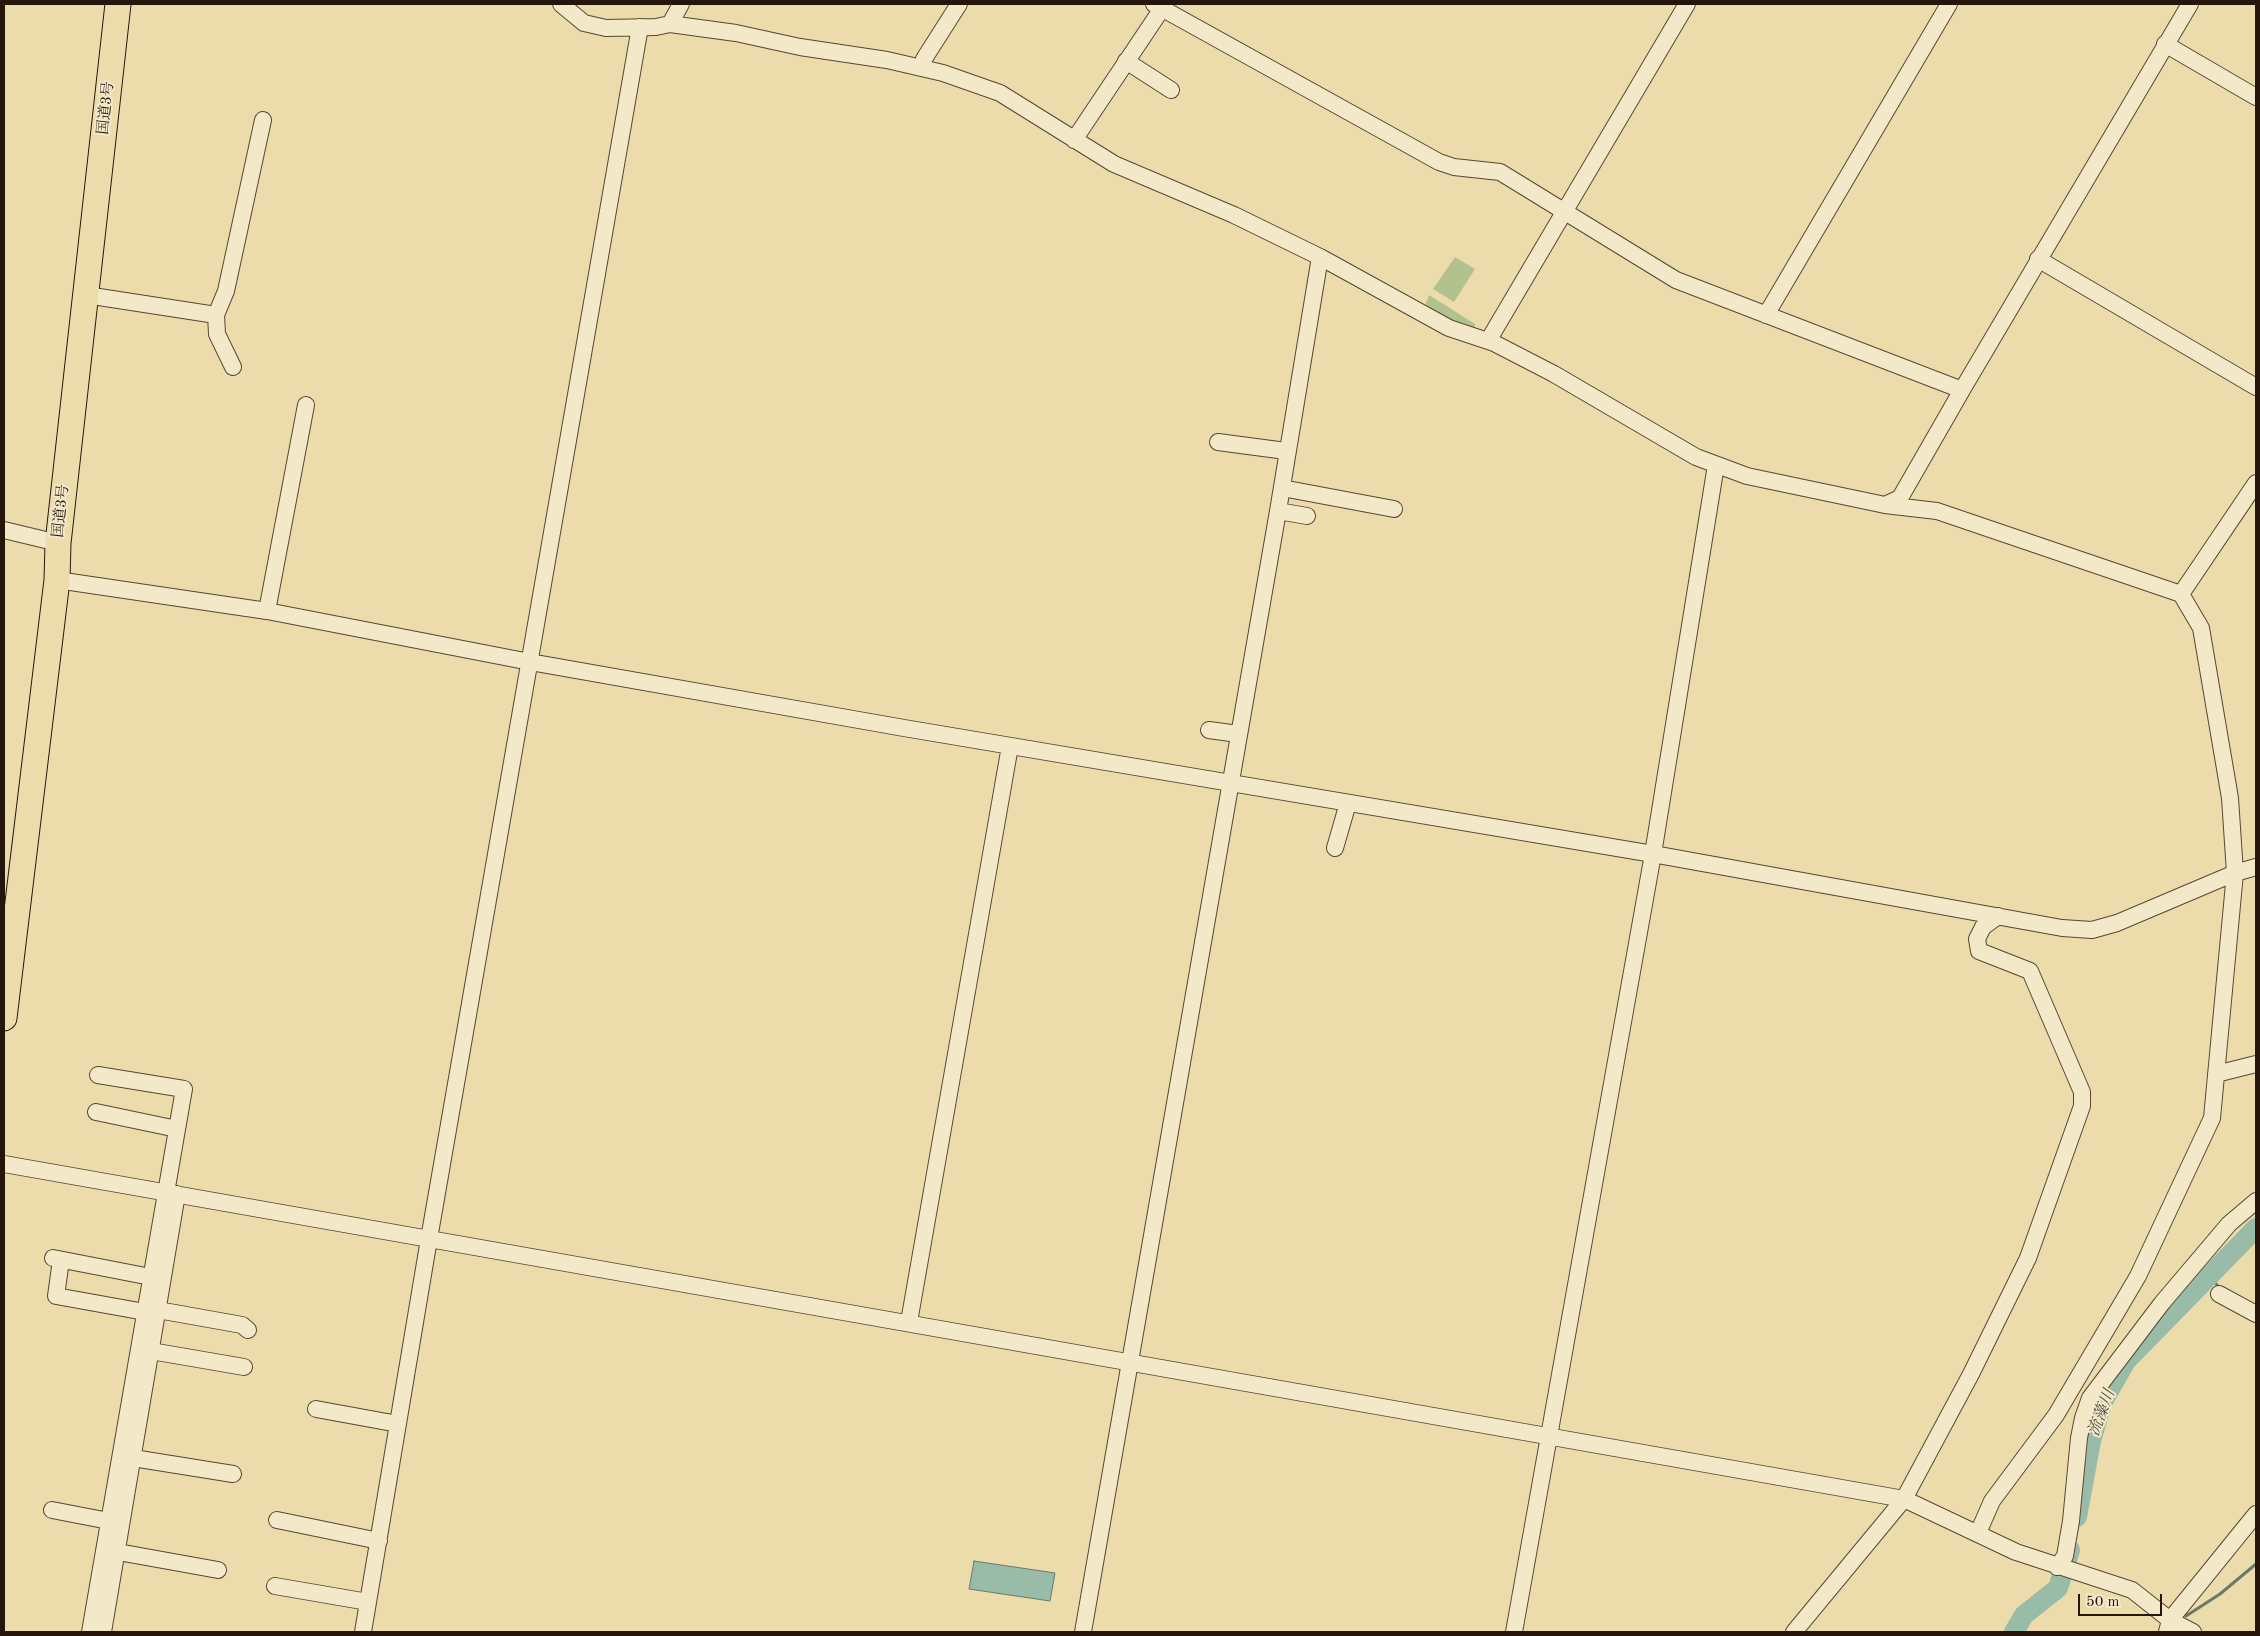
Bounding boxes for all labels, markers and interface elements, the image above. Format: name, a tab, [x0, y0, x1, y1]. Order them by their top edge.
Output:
street label: 国道3号	[94, 80, 118, 136]
street label: 国道3号	[49, 483, 73, 539]
water label: 流藻川	[2084, 1387, 2120, 1439]
scale bar	[2080, 1584, 2164, 1616]
text: 50 m	[2086, 1595, 2120, 1610]

